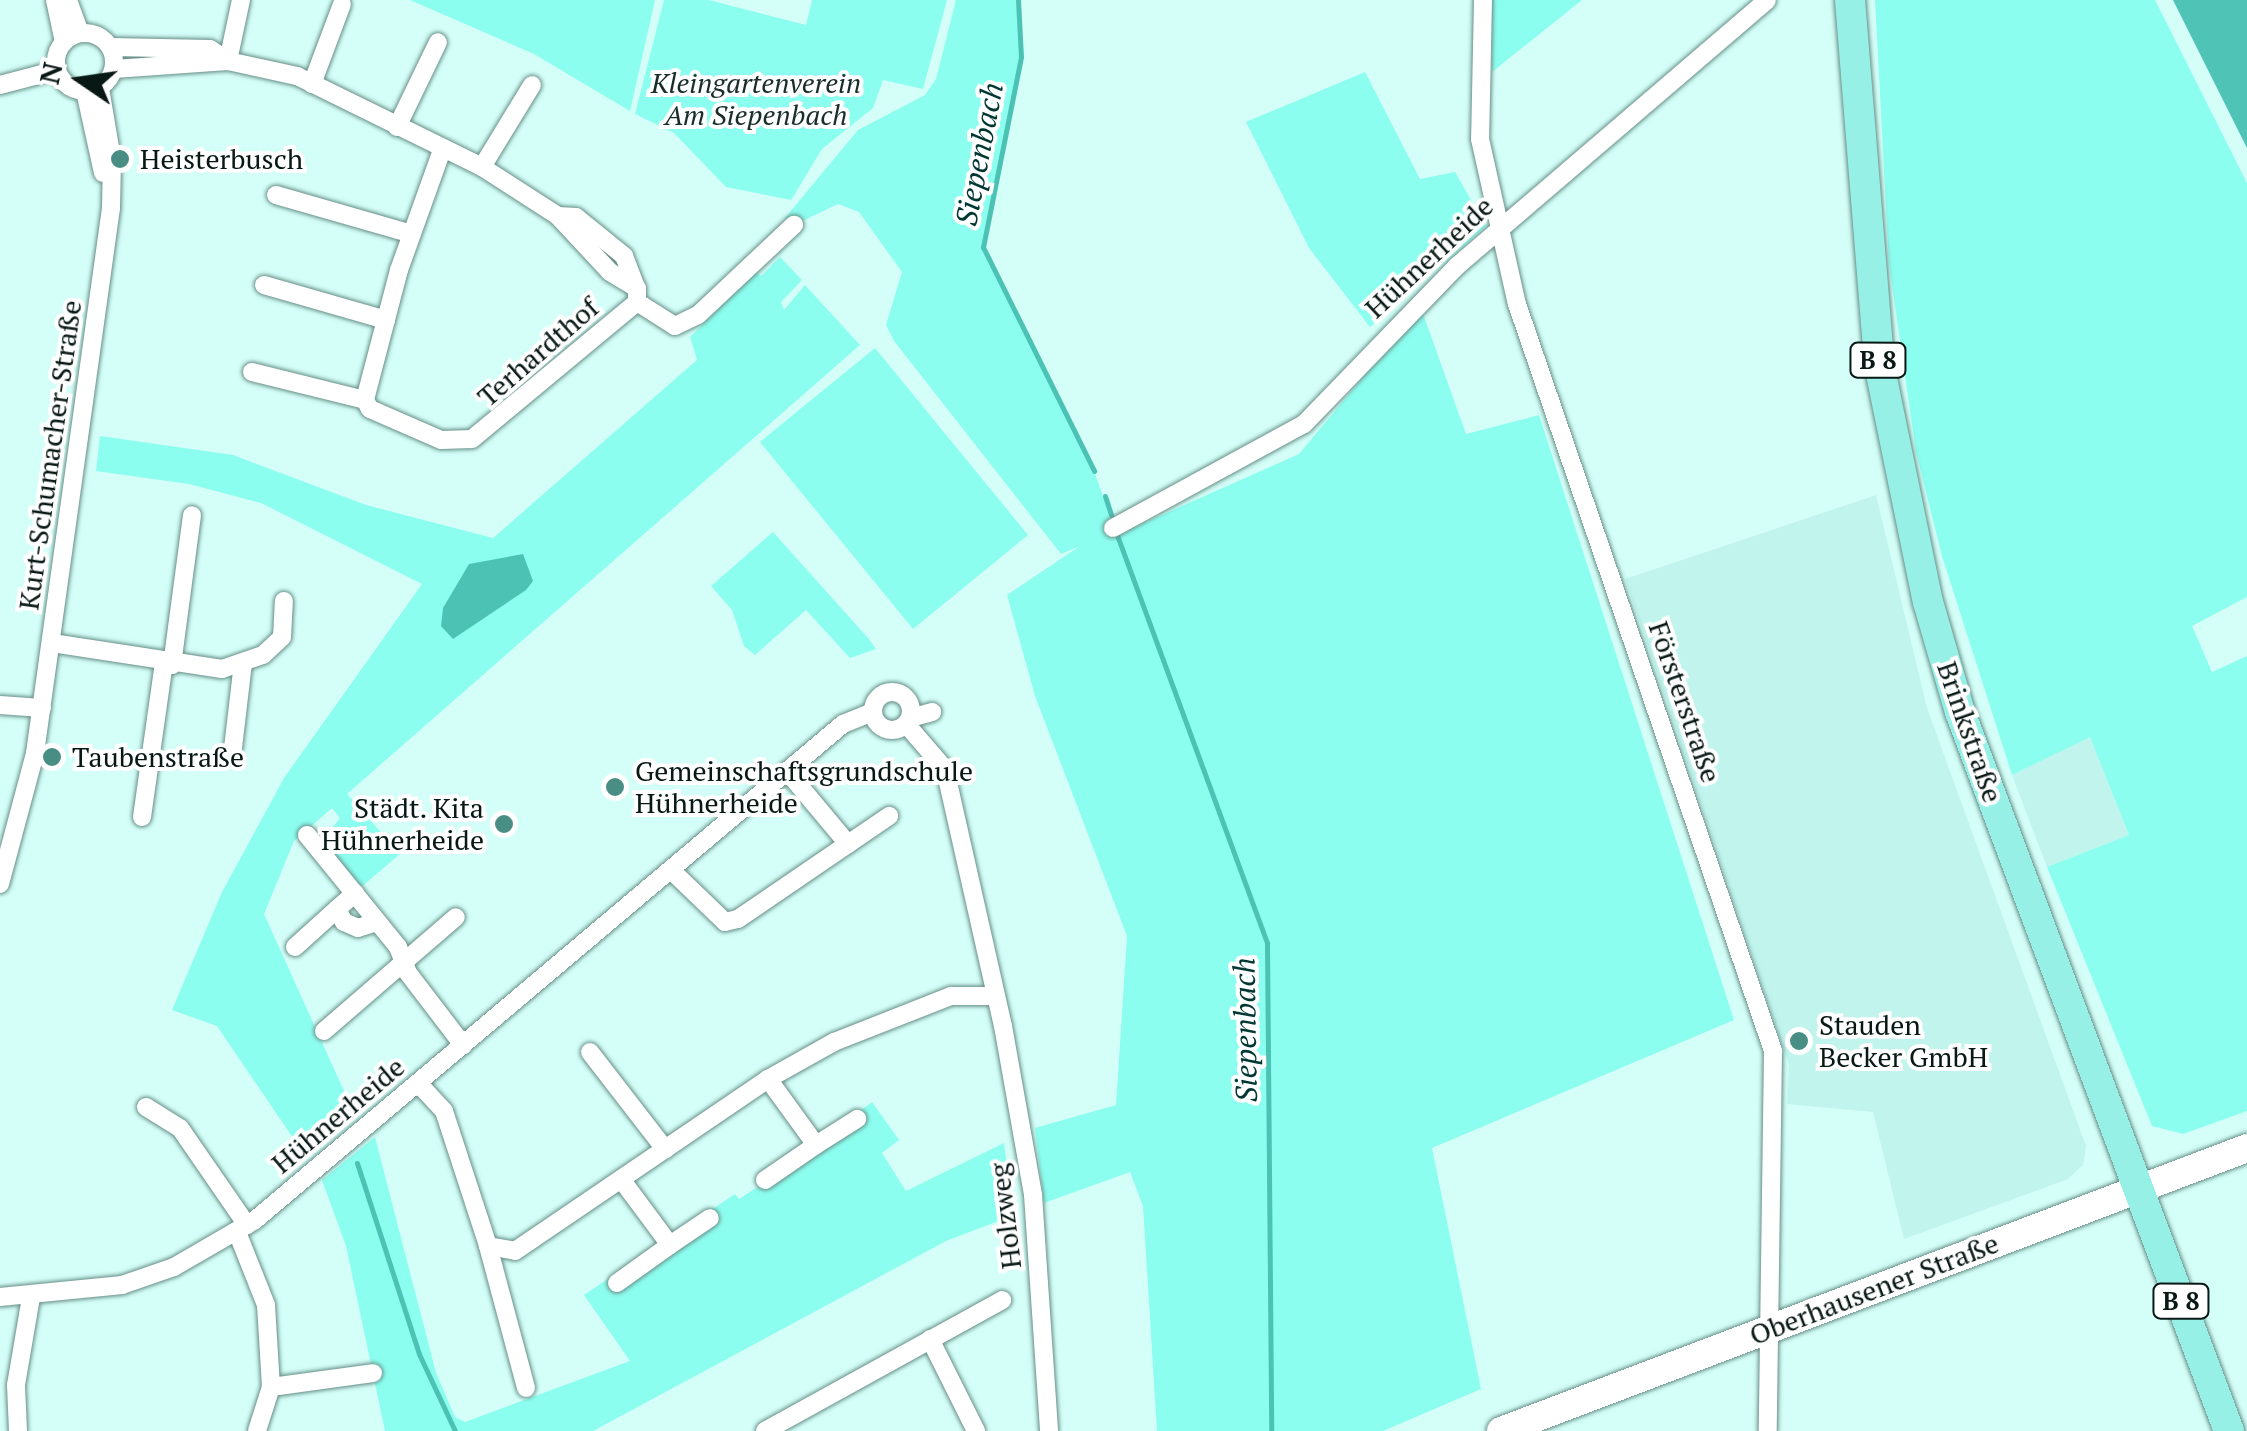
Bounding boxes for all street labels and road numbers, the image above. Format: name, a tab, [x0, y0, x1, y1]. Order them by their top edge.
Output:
street label: Hühnerheide	[1358, 189, 1500, 325]
street label: Terhardthof	[471, 290, 605, 414]
street label: Kurt-Schumacher-Straße	[12, 298, 88, 612]
road number: B 8	[1848, 340, 1908, 380]
street label: Försterstraße	[1642, 617, 1728, 787]
street label: Brinkstraße	[1930, 657, 2010, 807]
street label: Hühnerheide	[265, 1050, 411, 1180]
street label: Holzweg	[982, 1161, 1028, 1271]
street label: Oberhausener Straße	[1745, 1226, 2003, 1352]
road number: B 8	[2151, 1281, 2211, 1321]

